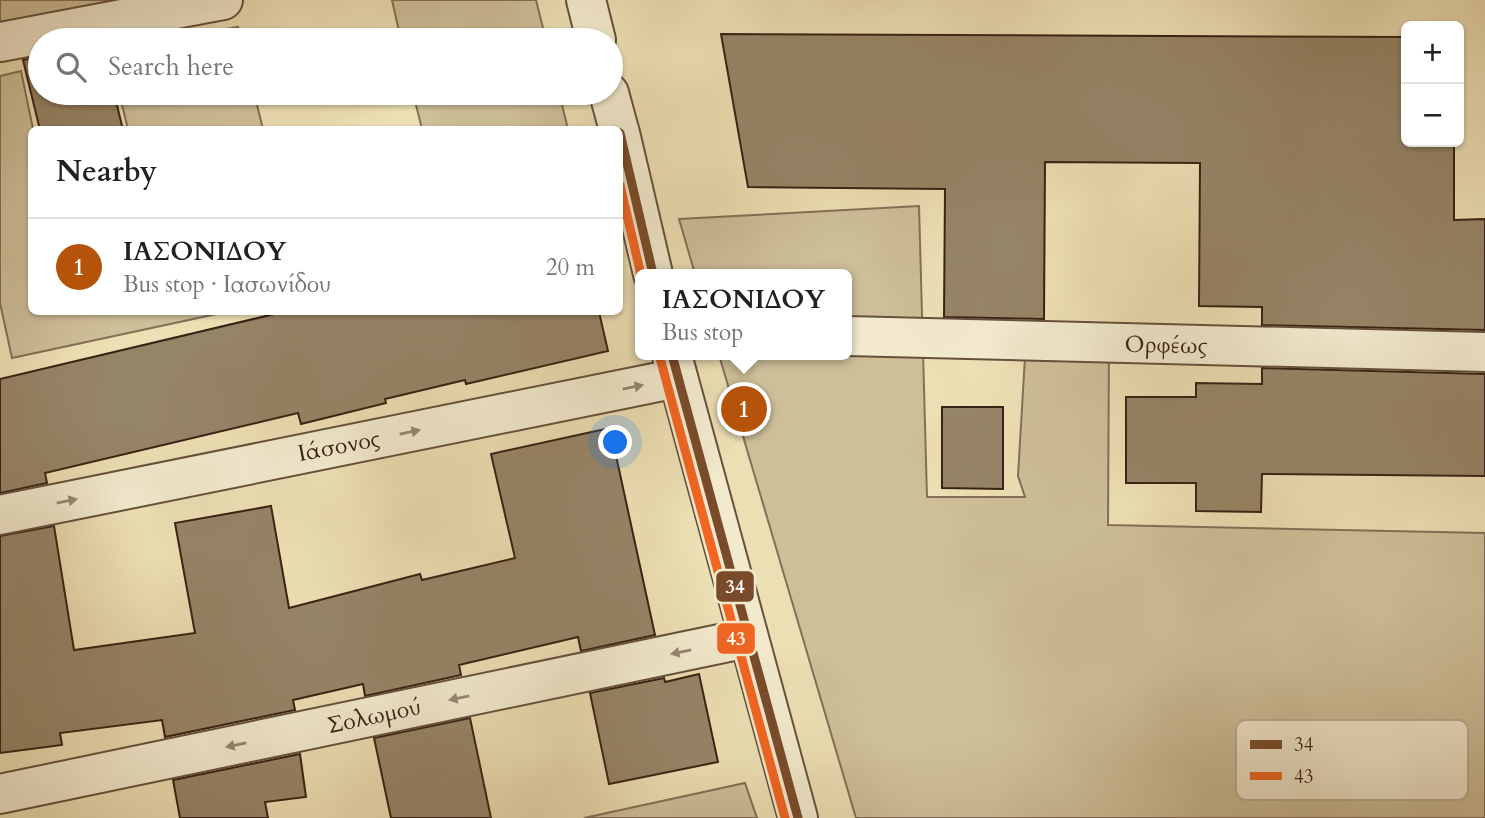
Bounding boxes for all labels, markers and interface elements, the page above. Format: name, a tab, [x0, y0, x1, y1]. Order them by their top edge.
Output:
map controls	[1401, 21, 1464, 147]
button: +	[1401, 21, 1464, 84]
search box	[28, 28, 623, 105]
icon: search	[52, 48, 90, 86]
text: Search here	[108, 49, 234, 84]
button: −	[1401, 84, 1464, 147]
text: Nearby	[56, 151, 157, 192]
text: ΙΑΣΟΝΙΔΟΥ	[123, 234, 287, 269]
text: 1	[73, 252, 85, 283]
text: 20 m	[546, 252, 595, 283]
text: Bus stop · Ιασωνίδου	[123, 269, 331, 300]
popup	[635, 269, 852, 360]
text: ΙΑΣΟΝΙΔΟΥ	[662, 282, 825, 317]
text: Bus stop	[662, 317, 743, 348]
street label: Ορφέως	[1124, 329, 1208, 361]
one-way arrow	[622, 381, 644, 392]
pin: 1	[721, 383, 767, 435]
street label: Ιάσονος	[295, 423, 383, 469]
your location	[598, 425, 632, 459]
one-way arrow	[399, 426, 421, 437]
one-way arrow	[56, 496, 78, 507]
line badge: 34	[715, 570, 755, 603]
text: 34	[725, 574, 745, 600]
line badge: 43	[716, 622, 756, 655]
text: 43	[726, 626, 746, 652]
one-way arrow	[670, 646, 692, 657]
street label: Σολωμού	[324, 691, 424, 741]
one-way arrow	[448, 693, 470, 704]
legend	[1236, 720, 1468, 800]
text: 34	[1294, 732, 1314, 758]
one-way arrow	[225, 739, 247, 750]
text: 43	[1294, 764, 1313, 790]

